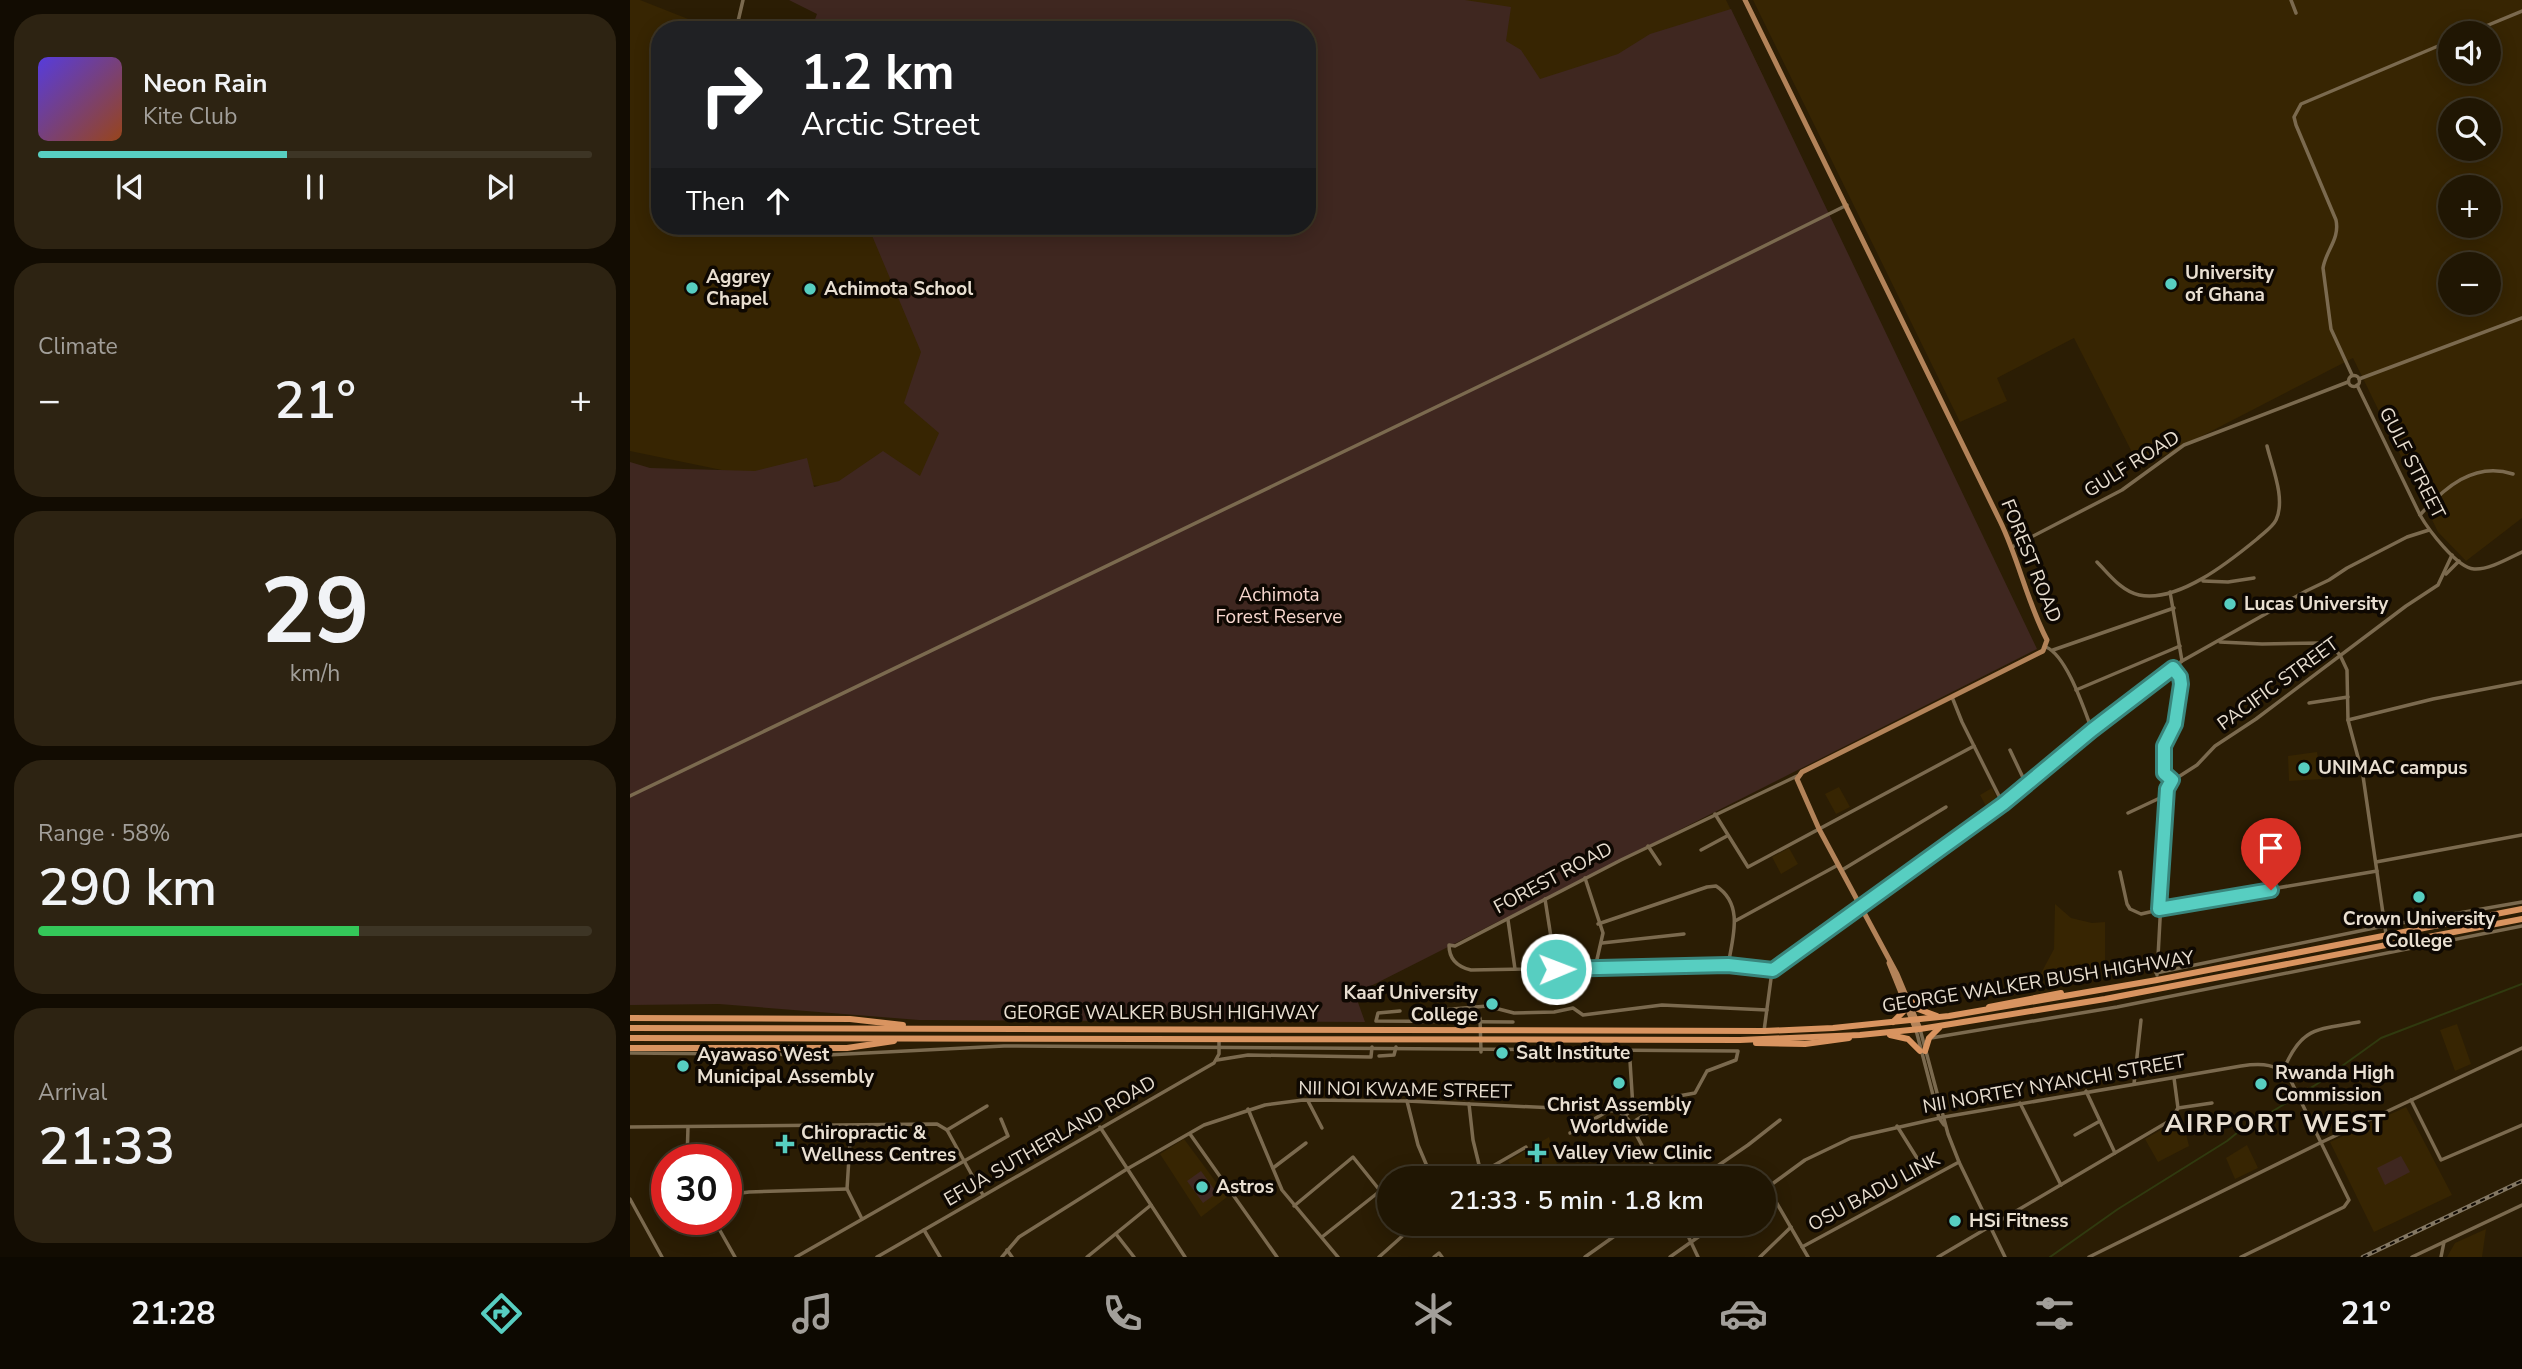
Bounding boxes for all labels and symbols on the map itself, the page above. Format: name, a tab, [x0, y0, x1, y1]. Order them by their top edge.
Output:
place label: University of Ghana	[2185, 260, 2275, 308]
place label: Aggrey Chapel	[706, 264, 771, 312]
place label: Achimota School	[824, 276, 973, 302]
marker: University of Ghana	[2163, 276, 2179, 292]
marker: Aggrey Chapel	[684, 280, 700, 296]
marker: Achimota School	[802, 281, 818, 297]
street label: GULF STREET	[2373, 403, 2452, 524]
street label: GULF ROAD	[2079, 424, 2185, 504]
street label: FOREST ROAD	[1994, 495, 2068, 627]
park label: Achimota Forest Reserve	[1216, 582, 1342, 630]
place label: Lucas University	[2244, 591, 2389, 617]
marker: Lucas University	[2222, 596, 2238, 612]
street label: PACIFIC STREET	[2212, 631, 2344, 737]
place label: UNIMAC campus	[2318, 755, 2468, 781]
marker: UNIMAC campus	[2296, 760, 2312, 776]
pin	[2241, 818, 2301, 890]
street label: FOREST ROAD	[1489, 836, 1617, 920]
marker: Crown University College	[2411, 889, 2427, 905]
place label: Crown University College	[2343, 906, 2496, 954]
position arrow	[1519, 932, 1593, 1006]
street label: GEORGE WALKER BUSH HIGHWAY	[1880, 944, 2196, 1020]
place label: Kaaf University College	[1344, 980, 1479, 1028]
marker: Kaaf University College	[1484, 996, 1500, 1012]
street label: GEORGE WALKER BUSH HIGHWAY	[1003, 1000, 1319, 1026]
place label: Salt Institute	[1516, 1040, 1630, 1066]
place label: Ayawaso West Municipal Assembly	[697, 1042, 875, 1090]
marker: Salt Institute	[1494, 1045, 1510, 1061]
street label: NII NORTEY NYANCHI STREET	[1921, 1048, 2188, 1120]
marker: Ayawaso West Municipal Assembly	[675, 1058, 691, 1074]
place label: Rwanda High Commission	[2275, 1060, 2395, 1108]
street label: EFUA SUTHERLAND ROAD	[939, 1070, 1161, 1212]
street label: NII NOI KWAME STREET	[1298, 1075, 1513, 1105]
marker: Christ Assembly Worldwide	[1611, 1075, 1627, 1091]
marker: Rwanda High Commission	[2253, 1076, 2269, 1092]
place label: Christ Assembly Worldwide	[1547, 1092, 1692, 1140]
district label: AIRPORT WEST	[2165, 1106, 2387, 1141]
place label: Chiropractic & Wellness Centres	[801, 1120, 956, 1168]
marker: Chiropractic & Wellness Centres	[775, 1134, 795, 1154]
place label: Valley View Clinic	[1552, 1140, 1712, 1166]
marker: Valley View Clinic	[1527, 1143, 1547, 1163]
speed limit sign: 30	[651, 1144, 742, 1235]
street label: OSU BADU LINK	[1804, 1146, 1945, 1238]
place label: Astros	[1216, 1174, 1274, 1200]
marker: Astros	[1194, 1179, 1210, 1195]
place label: HSi Fitness	[1969, 1208, 2068, 1234]
marker: HSi Fitness	[1947, 1213, 1963, 1229]

